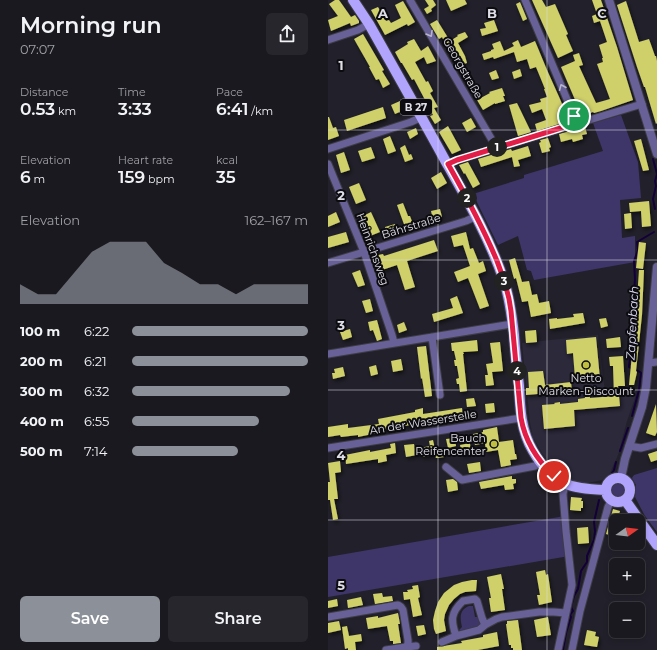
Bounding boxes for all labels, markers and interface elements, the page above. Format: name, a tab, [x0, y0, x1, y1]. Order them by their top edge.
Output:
text: A	[377, 5, 389, 21]
text: B	[487, 5, 497, 21]
text: C	[597, 5, 607, 21]
text: Morning run	[20, 12, 161, 39]
button: share	[266, 13, 308, 55]
one-way arrow	[425, 30, 432, 37]
street label: Georgstraße	[440, 35, 486, 101]
text: 07:07	[20, 41, 55, 57]
text: 1	[338, 57, 344, 73]
one-way arrow	[559, 84, 567, 92]
text: Distance	[20, 85, 68, 99]
text: Time	[118, 85, 146, 99]
text: Pace	[216, 85, 243, 99]
text: 0.53	[20, 99, 55, 119]
text: 3:33	[118, 99, 152, 119]
text: 6:41	[216, 99, 248, 119]
road number: B 27	[400, 99, 432, 115]
pin	[557, 99, 591, 133]
text: km	[55, 104, 76, 118]
text: /km	[248, 104, 273, 118]
icon: arrive	[563, 105, 585, 127]
pin: 1	[487, 137, 507, 157]
text: 1	[495, 140, 499, 154]
text: Elevation	[20, 153, 71, 167]
text: Heart rate	[118, 153, 173, 167]
text: kcal	[216, 153, 238, 167]
text: 6	[20, 167, 31, 187]
text: 159	[118, 167, 145, 187]
text: 35	[216, 167, 236, 187]
text: m	[31, 172, 45, 186]
text: bpm	[145, 172, 175, 186]
text: 2	[337, 187, 345, 203]
pin: 2	[457, 188, 477, 208]
text: 2	[464, 191, 470, 205]
street label: Bährstraße	[380, 210, 442, 242]
street label: Heinrichsweg	[353, 211, 393, 287]
text: Elevation	[20, 212, 80, 228]
text: 162–167 m	[244, 212, 308, 228]
pin: 3	[494, 271, 514, 291]
text: 3	[501, 274, 507, 288]
water label: Zapfenbach	[623, 286, 641, 361]
text: 3	[336, 317, 345, 333]
text: 100 m	[20, 323, 60, 339]
text: 6:22	[84, 323, 109, 339]
text: 200 m	[20, 353, 63, 369]
text: 6:21	[84, 353, 107, 369]
marker: Netto Marken-Discount	[581, 360, 591, 370]
pin: 4	[507, 361, 527, 381]
text: 4	[513, 364, 521, 378]
place label: Netto Marken-Discount	[538, 371, 634, 398]
text: 300 m	[20, 383, 63, 399]
text: 6:32	[84, 383, 109, 399]
street label: An der Wasserstelle	[368, 407, 478, 437]
text: 400 m	[20, 413, 64, 429]
text: 6:55	[84, 413, 109, 429]
place label: Bauch Reifencenter	[415, 431, 486, 458]
marker: Bauch Reifencenter	[489, 439, 499, 449]
text: 500 m	[20, 443, 63, 459]
text: 7:14	[84, 443, 107, 459]
text: 4	[337, 447, 346, 463]
pin	[537, 459, 571, 493]
icon: check	[543, 465, 565, 487]
north arrow	[609, 514, 645, 550]
map controls	[609, 514, 645, 638]
button: +	[609, 558, 645, 594]
text: 5	[337, 577, 345, 593]
button: Save	[20, 596, 160, 642]
button: Share	[168, 596, 308, 642]
button: −	[609, 602, 645, 638]

